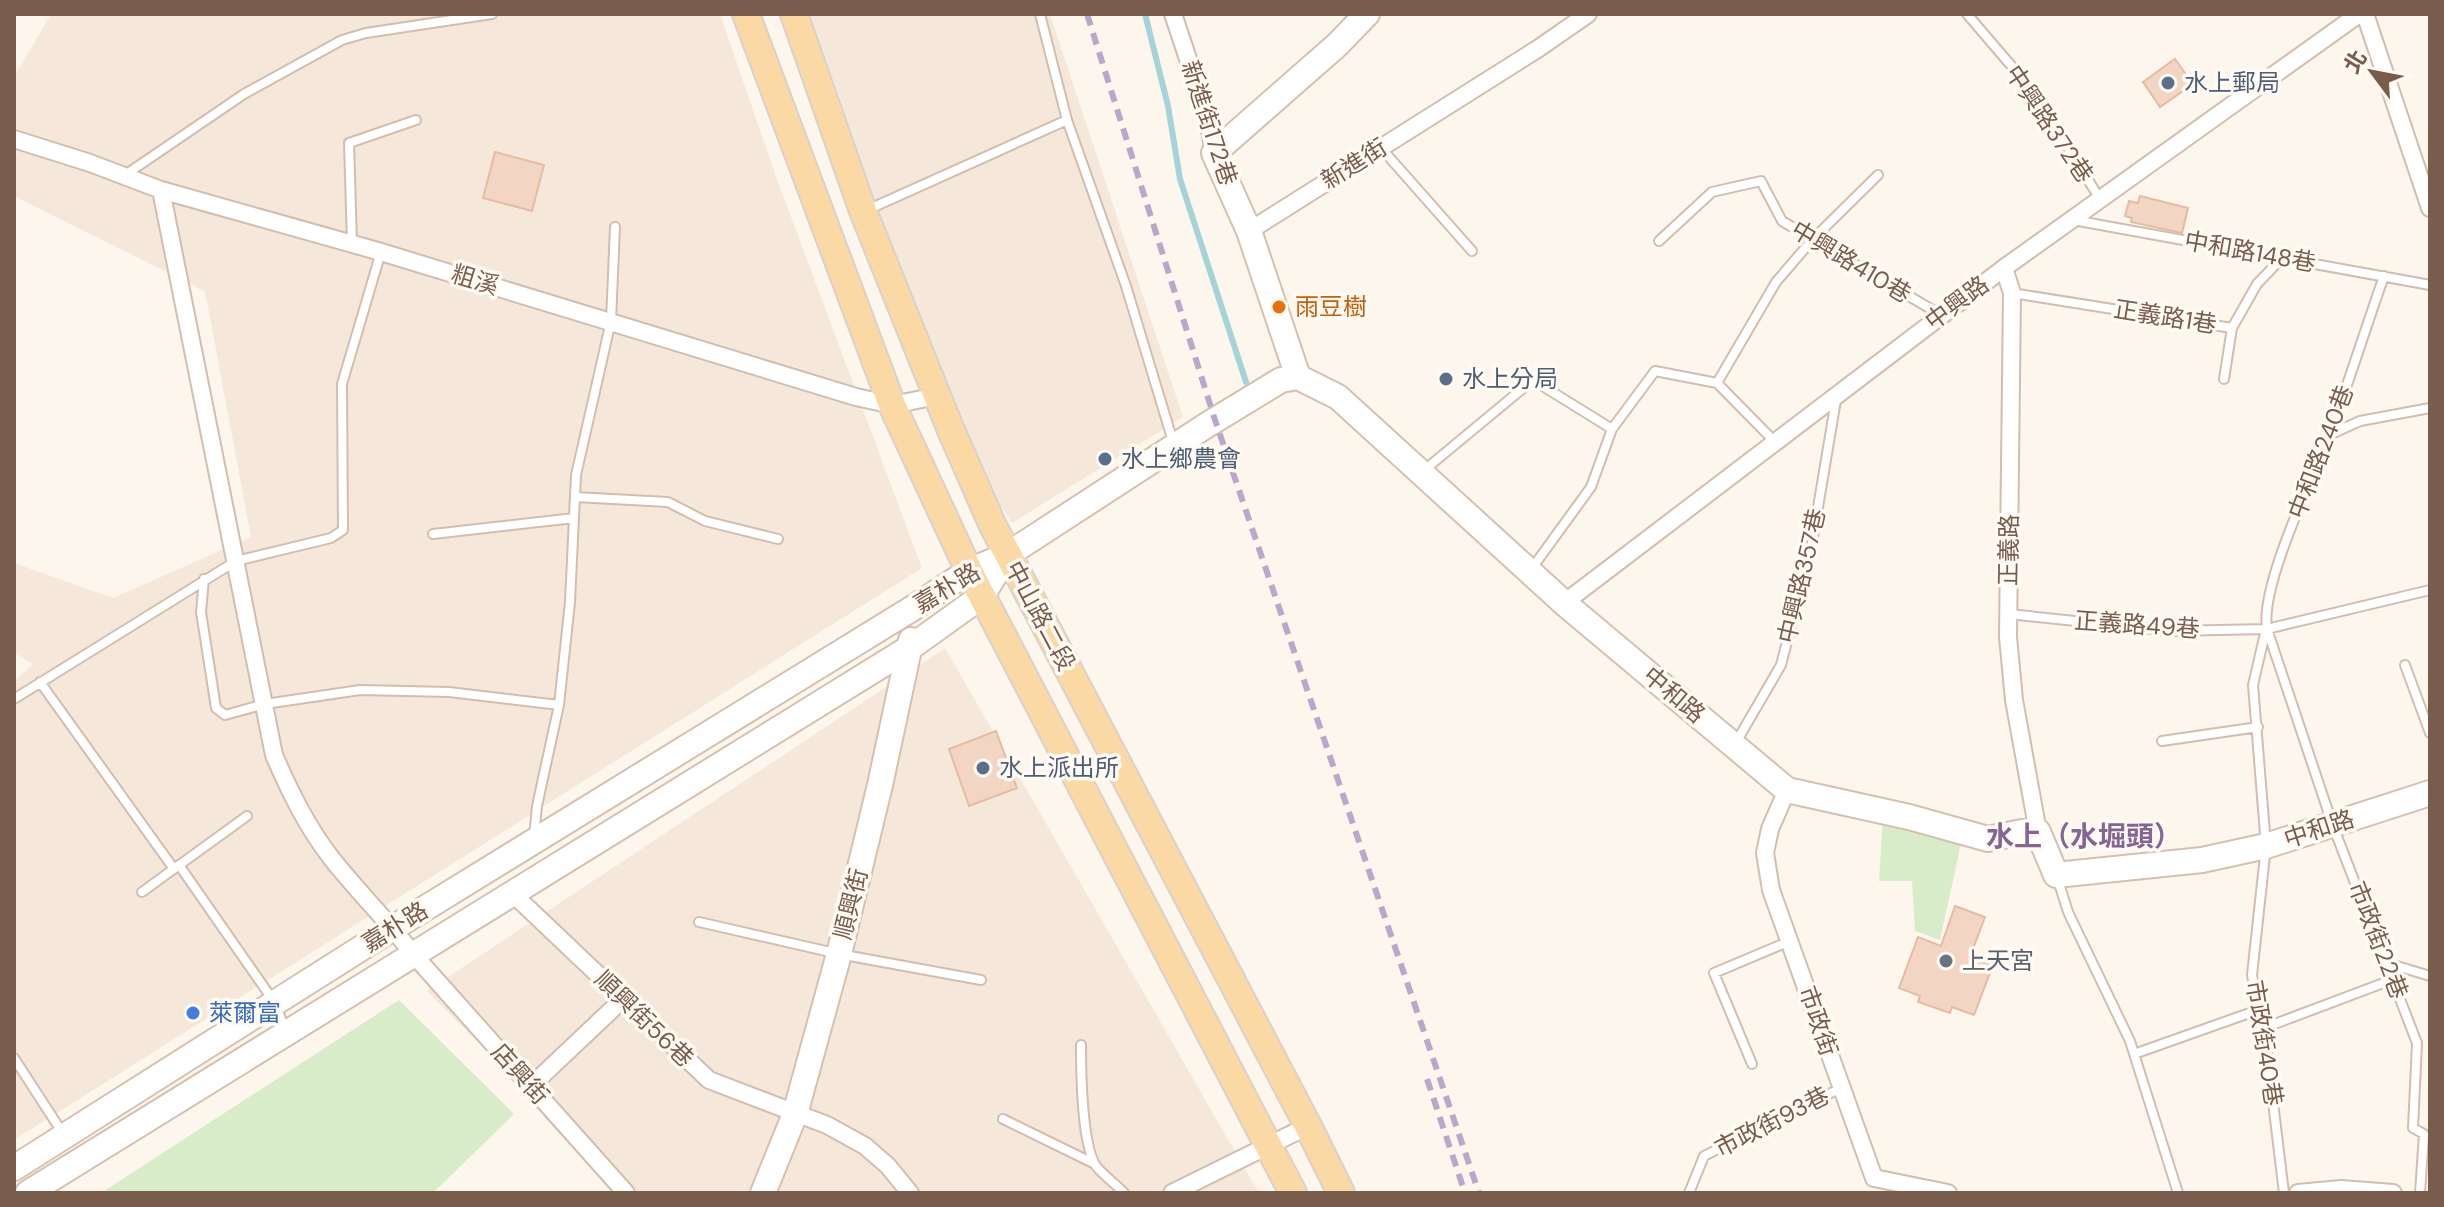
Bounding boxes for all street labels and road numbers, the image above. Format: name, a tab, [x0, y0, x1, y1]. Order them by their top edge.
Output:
street label: 新進街172巷	[1175, 56, 1244, 189]
street label: 中興路372巷	[1999, 59, 2100, 189]
street label: 新進街	[1315, 131, 1392, 196]
street label: 中興路410巷	[1786, 214, 1917, 309]
street label: 中和路148巷	[2182, 225, 2318, 278]
street label: 粗溪	[448, 258, 503, 301]
street label: 中興路	[1919, 269, 1995, 337]
street label: 正義路1巷	[2112, 293, 2219, 340]
street label: 中和路240巷	[2281, 381, 2360, 523]
street label: 中興路357巷	[1771, 506, 1832, 646]
street label: 正義路	[1992, 514, 2025, 586]
street label: 嘉朴路	[908, 556, 986, 619]
street label: 中山路二段	[999, 556, 1082, 676]
street label: 正義路49巷	[2073, 605, 2201, 644]
street label: 中和路	[1637, 660, 1712, 730]
street label: 中和路	[2280, 803, 2358, 854]
street label: 順興街	[827, 865, 874, 943]
street label: 市政街22巷	[2342, 877, 2415, 1003]
street label: 嘉朴路	[356, 894, 433, 959]
street label: 順興街56巷	[588, 964, 700, 1073]
street label: 市政街40巷	[2239, 978, 2290, 1108]
street label: 市政街	[1792, 982, 1845, 1060]
street label: 店興街	[485, 1037, 556, 1111]
street label: 市政街93巷	[1709, 1079, 1834, 1164]

